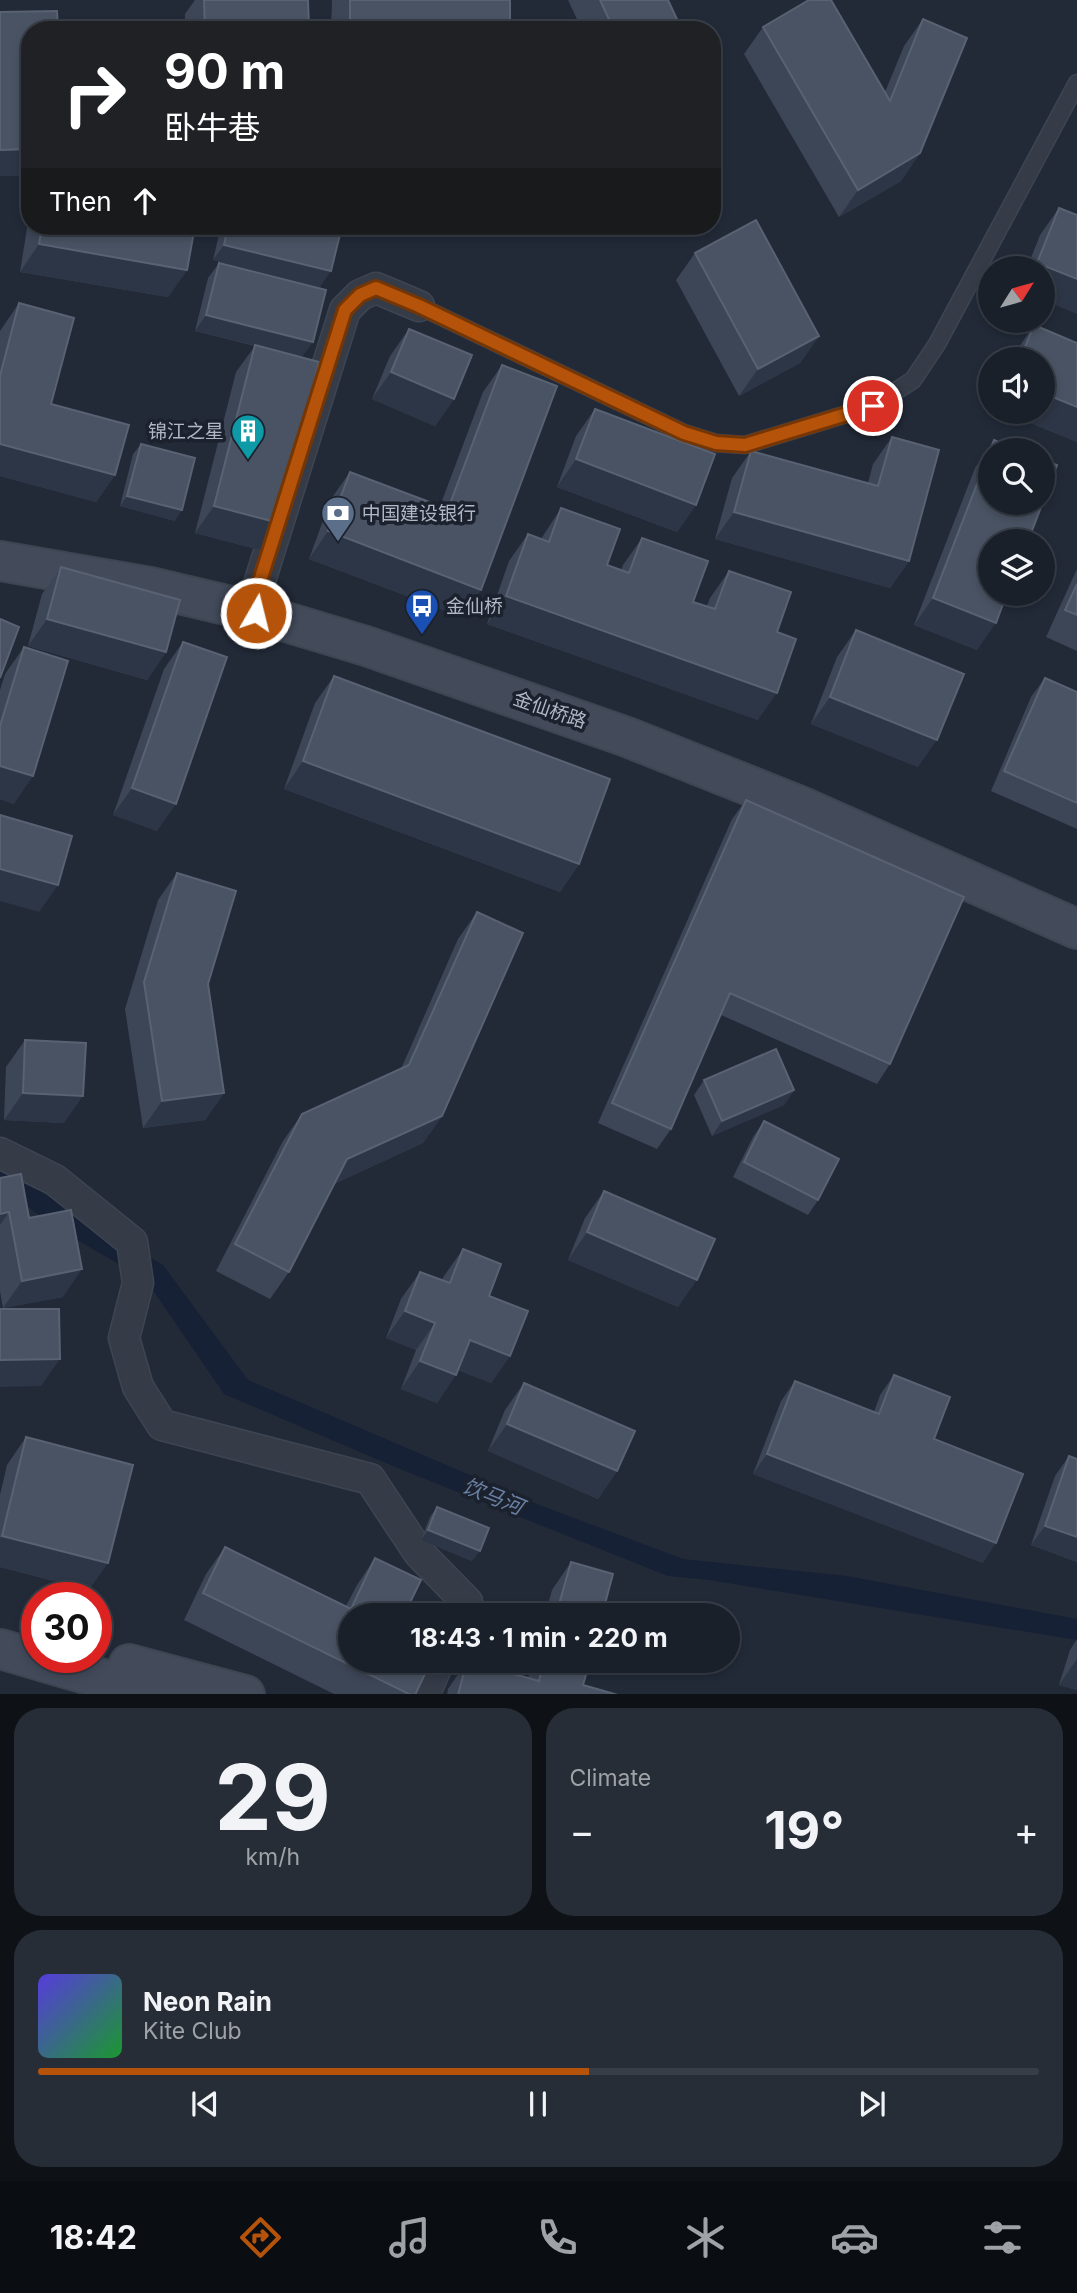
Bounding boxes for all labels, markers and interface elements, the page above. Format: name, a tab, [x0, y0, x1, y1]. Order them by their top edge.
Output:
text: 90 m	[164, 42, 285, 101]
icon: right	[49, 49, 140, 140]
text: 卧牛巷	[164, 108, 260, 147]
icon: ahead	[126, 182, 164, 220]
text: Then	[49, 186, 112, 217]
north arrow	[978, 256, 1055, 332]
map controls	[978, 256, 1055, 606]
button: sound	[978, 347, 1055, 424]
pin	[843, 376, 903, 436]
icon: arrive	[854, 387, 892, 425]
building icon: 锦江之星	[229, 412, 267, 461]
place label: 锦江之星	[148, 420, 224, 443]
button: search	[978, 438, 1055, 515]
bank icon: 中国建设银行	[319, 494, 357, 543]
place label: 中国建设银行	[362, 502, 476, 525]
button: layers	[978, 529, 1055, 606]
position arrow	[219, 576, 293, 650]
bus stop icon: 金仙桥	[403, 587, 441, 636]
place label: 金仙桥	[446, 595, 503, 618]
street label: 金仙桥路	[510, 687, 590, 733]
water label: 饮马河	[459, 1473, 531, 1521]
speed limit sign: 30	[21, 1582, 112, 1673]
text: 18:43 · 1 min · 220 m	[410, 1622, 668, 1653]
text: 29	[215, 1742, 331, 1852]
text: Climate	[570, 1764, 651, 1792]
text: 19°	[764, 1799, 844, 1862]
text: −	[570, 1808, 595, 1854]
text: +	[1014, 1808, 1039, 1854]
text: km/h	[245, 1843, 300, 1871]
text: Neon Rain	[143, 1986, 272, 2017]
text: Kite Club	[143, 2017, 242, 2045]
icon: previous	[186, 2085, 224, 2123]
icon: pause	[519, 2085, 557, 2123]
icon: next	[853, 2085, 891, 2123]
icon: directions	[236, 2213, 285, 2262]
icon: music	[385, 2213, 434, 2262]
icon: phone	[533, 2213, 582, 2262]
icon: climate	[681, 2213, 730, 2262]
icon: car	[830, 2213, 879, 2262]
icon: filters	[978, 2213, 1027, 2262]
text: 18:42	[50, 2218, 137, 2257]

